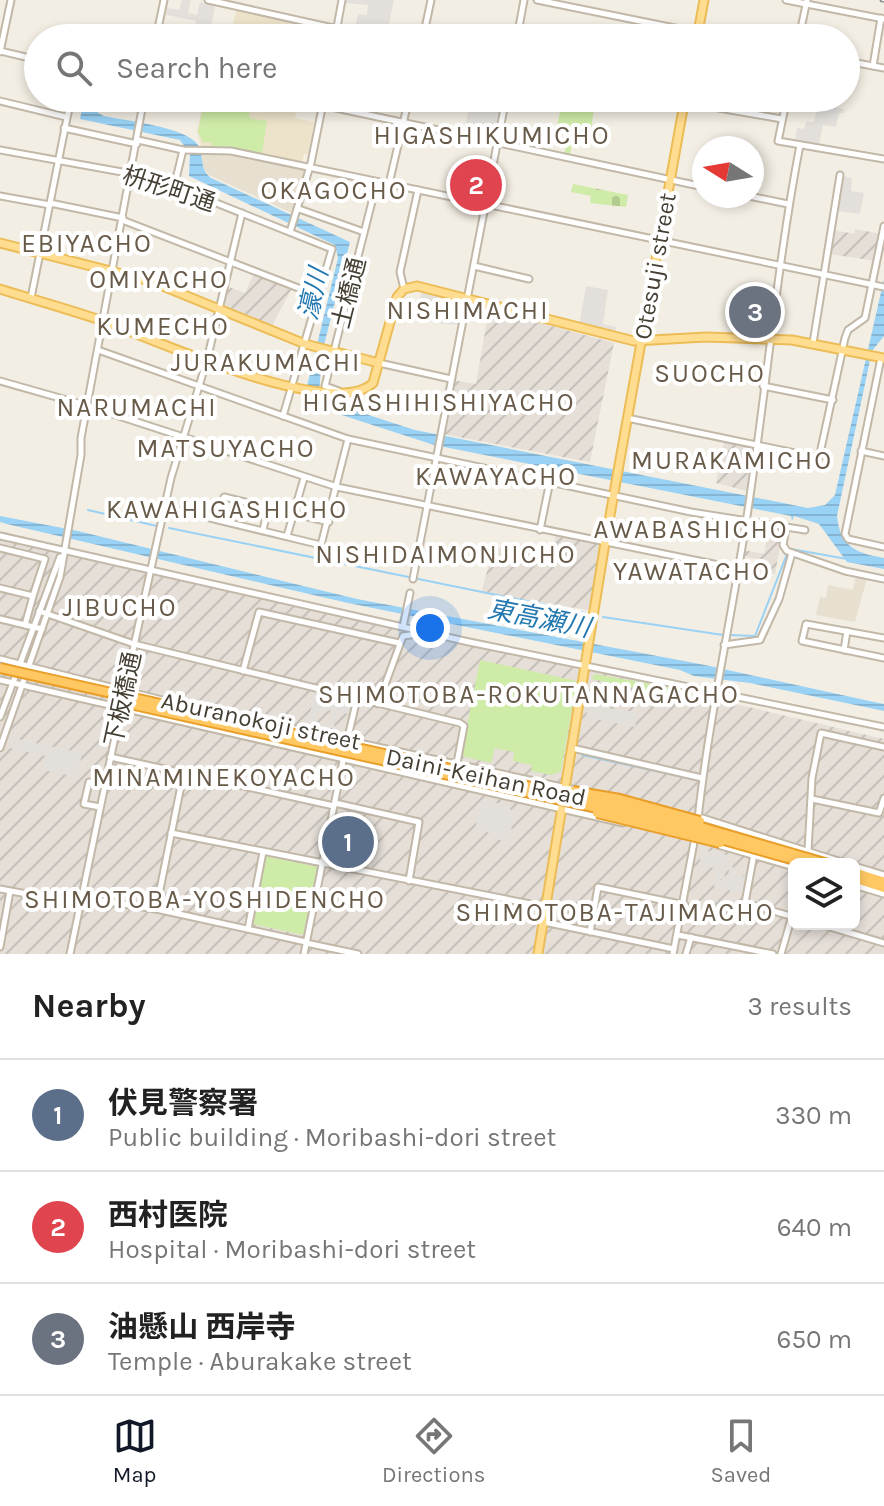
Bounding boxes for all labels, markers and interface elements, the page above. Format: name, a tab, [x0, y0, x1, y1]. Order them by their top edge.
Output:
search box	[24, 24, 860, 112]
icon: search	[52, 46, 96, 90]
text: Search here	[116, 50, 277, 86]
district label: HIGASHIKUMICHO	[374, 120, 610, 151]
north arrow	[692, 136, 764, 208]
pin: 2	[450, 155, 502, 215]
street label: 枡形町通	[119, 161, 219, 217]
district label: OKAGOCHO	[260, 175, 408, 206]
street label: Otesuji street	[628, 191, 682, 341]
district label: EBIYACHO	[21, 228, 153, 259]
street label: 土橋通	[327, 255, 371, 331]
water label: 濠川	[293, 262, 335, 323]
district label: OMIYACHO	[89, 264, 229, 295]
pin: 3	[729, 282, 781, 342]
district label: NISHIMACHI	[386, 295, 550, 326]
district label: KUMECHO	[96, 311, 230, 342]
district label: JURAKUMACHI	[171, 347, 361, 378]
district label: SUOCHO	[654, 358, 766, 389]
district label: HIGASHIHISHIYACHO	[302, 387, 576, 418]
district label: NARUMACHI	[56, 392, 218, 423]
district label: MATSUYACHO	[136, 433, 316, 464]
district label: MURAKAMICHO	[631, 445, 833, 476]
district label: KAWAYACHO	[415, 461, 577, 492]
district label: KAWAHIGASHICHO	[106, 494, 348, 525]
district label: AWABASHICHO	[593, 514, 789, 545]
district label: NISHIDAIMONJICHO	[315, 539, 577, 570]
district label: YAWATACHO	[613, 556, 771, 587]
district label: JIBUCHO	[62, 592, 178, 623]
water label: 東高瀬川	[485, 593, 596, 644]
your location	[410, 608, 450, 648]
street label: 下板橋通	[99, 649, 147, 749]
district label: SHIMOTOBA-ROKUTANNAGACHO	[318, 679, 740, 710]
street label: Aburanokoji street	[159, 686, 363, 756]
street label: Daini-Keihan Road	[384, 742, 588, 812]
district label: MINAMINEKOYACHO	[92, 762, 356, 793]
pin: 1	[322, 812, 374, 872]
map controls	[788, 858, 860, 930]
button: layers	[788, 858, 860, 930]
district label: SHIMOTOBA-YOSHIDENCHO	[24, 884, 386, 915]
district label: SHIMOTOBA-TAJIMACHO	[456, 897, 774, 928]
text: Nearby	[32, 986, 146, 1026]
text: 3 results	[748, 991, 852, 1022]
text: 伏見警察署	[108, 1085, 258, 1121]
text: 1	[53, 1100, 63, 1131]
text: 330 m	[775, 1100, 852, 1131]
text: Public building · Moribashi-dori street	[108, 1122, 556, 1153]
text: 西村医院	[108, 1197, 228, 1233]
text: 2	[50, 1212, 66, 1243]
text: 640 m	[777, 1212, 852, 1243]
text: Hospital · Moribashi-dori street	[108, 1234, 476, 1265]
text: 油懸山 西岸寺	[108, 1309, 296, 1345]
text: 3	[50, 1324, 66, 1355]
text: 650 m	[777, 1324, 852, 1355]
text: Temple · Aburakake street	[108, 1346, 412, 1377]
tab: Map	[113, 1414, 157, 1488]
tab: Directions	[382, 1414, 485, 1488]
tab: Saved	[711, 1414, 771, 1488]

